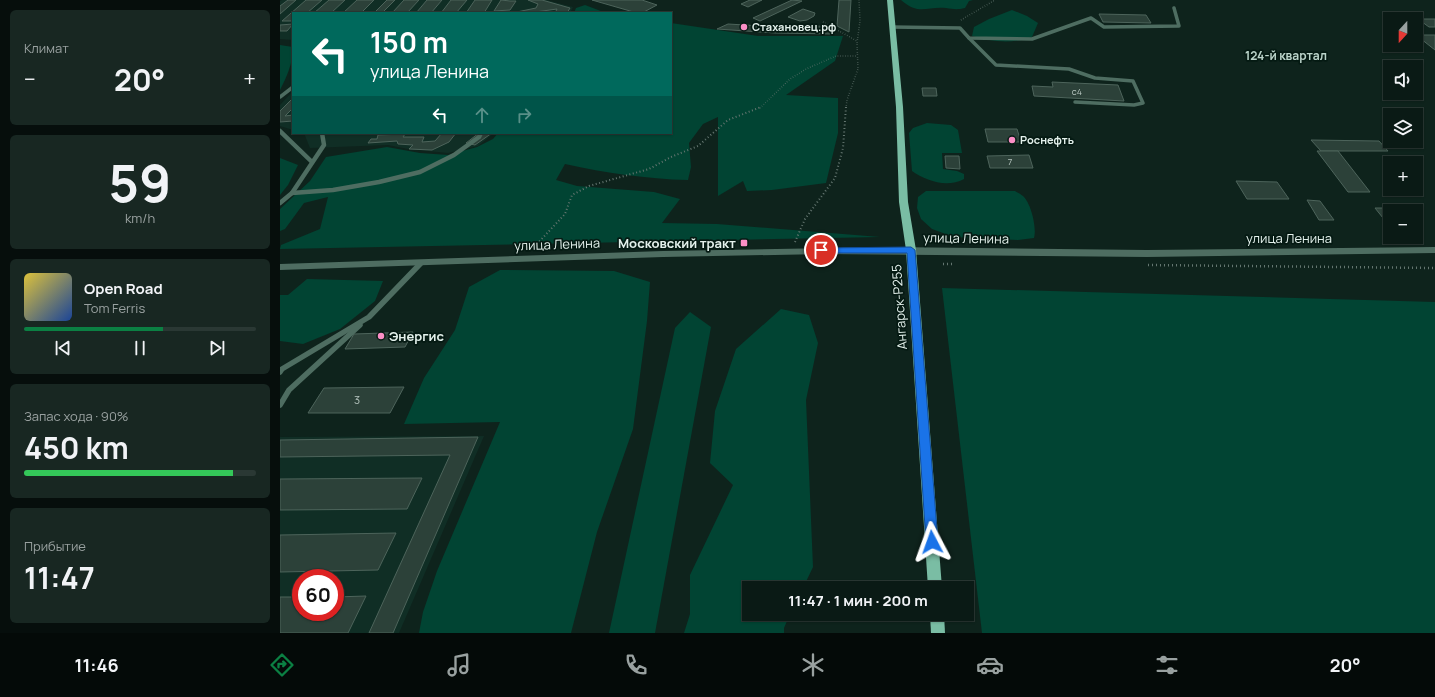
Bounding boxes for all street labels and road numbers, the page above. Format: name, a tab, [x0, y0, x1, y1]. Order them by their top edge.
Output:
street label: улица Ленина	[923, 228, 1009, 248]
street label: улица Ленина	[1246, 229, 1332, 247]
street label: улица Ленина	[514, 234, 600, 254]
street label: Ангарск-Р255	[887, 264, 911, 350]

